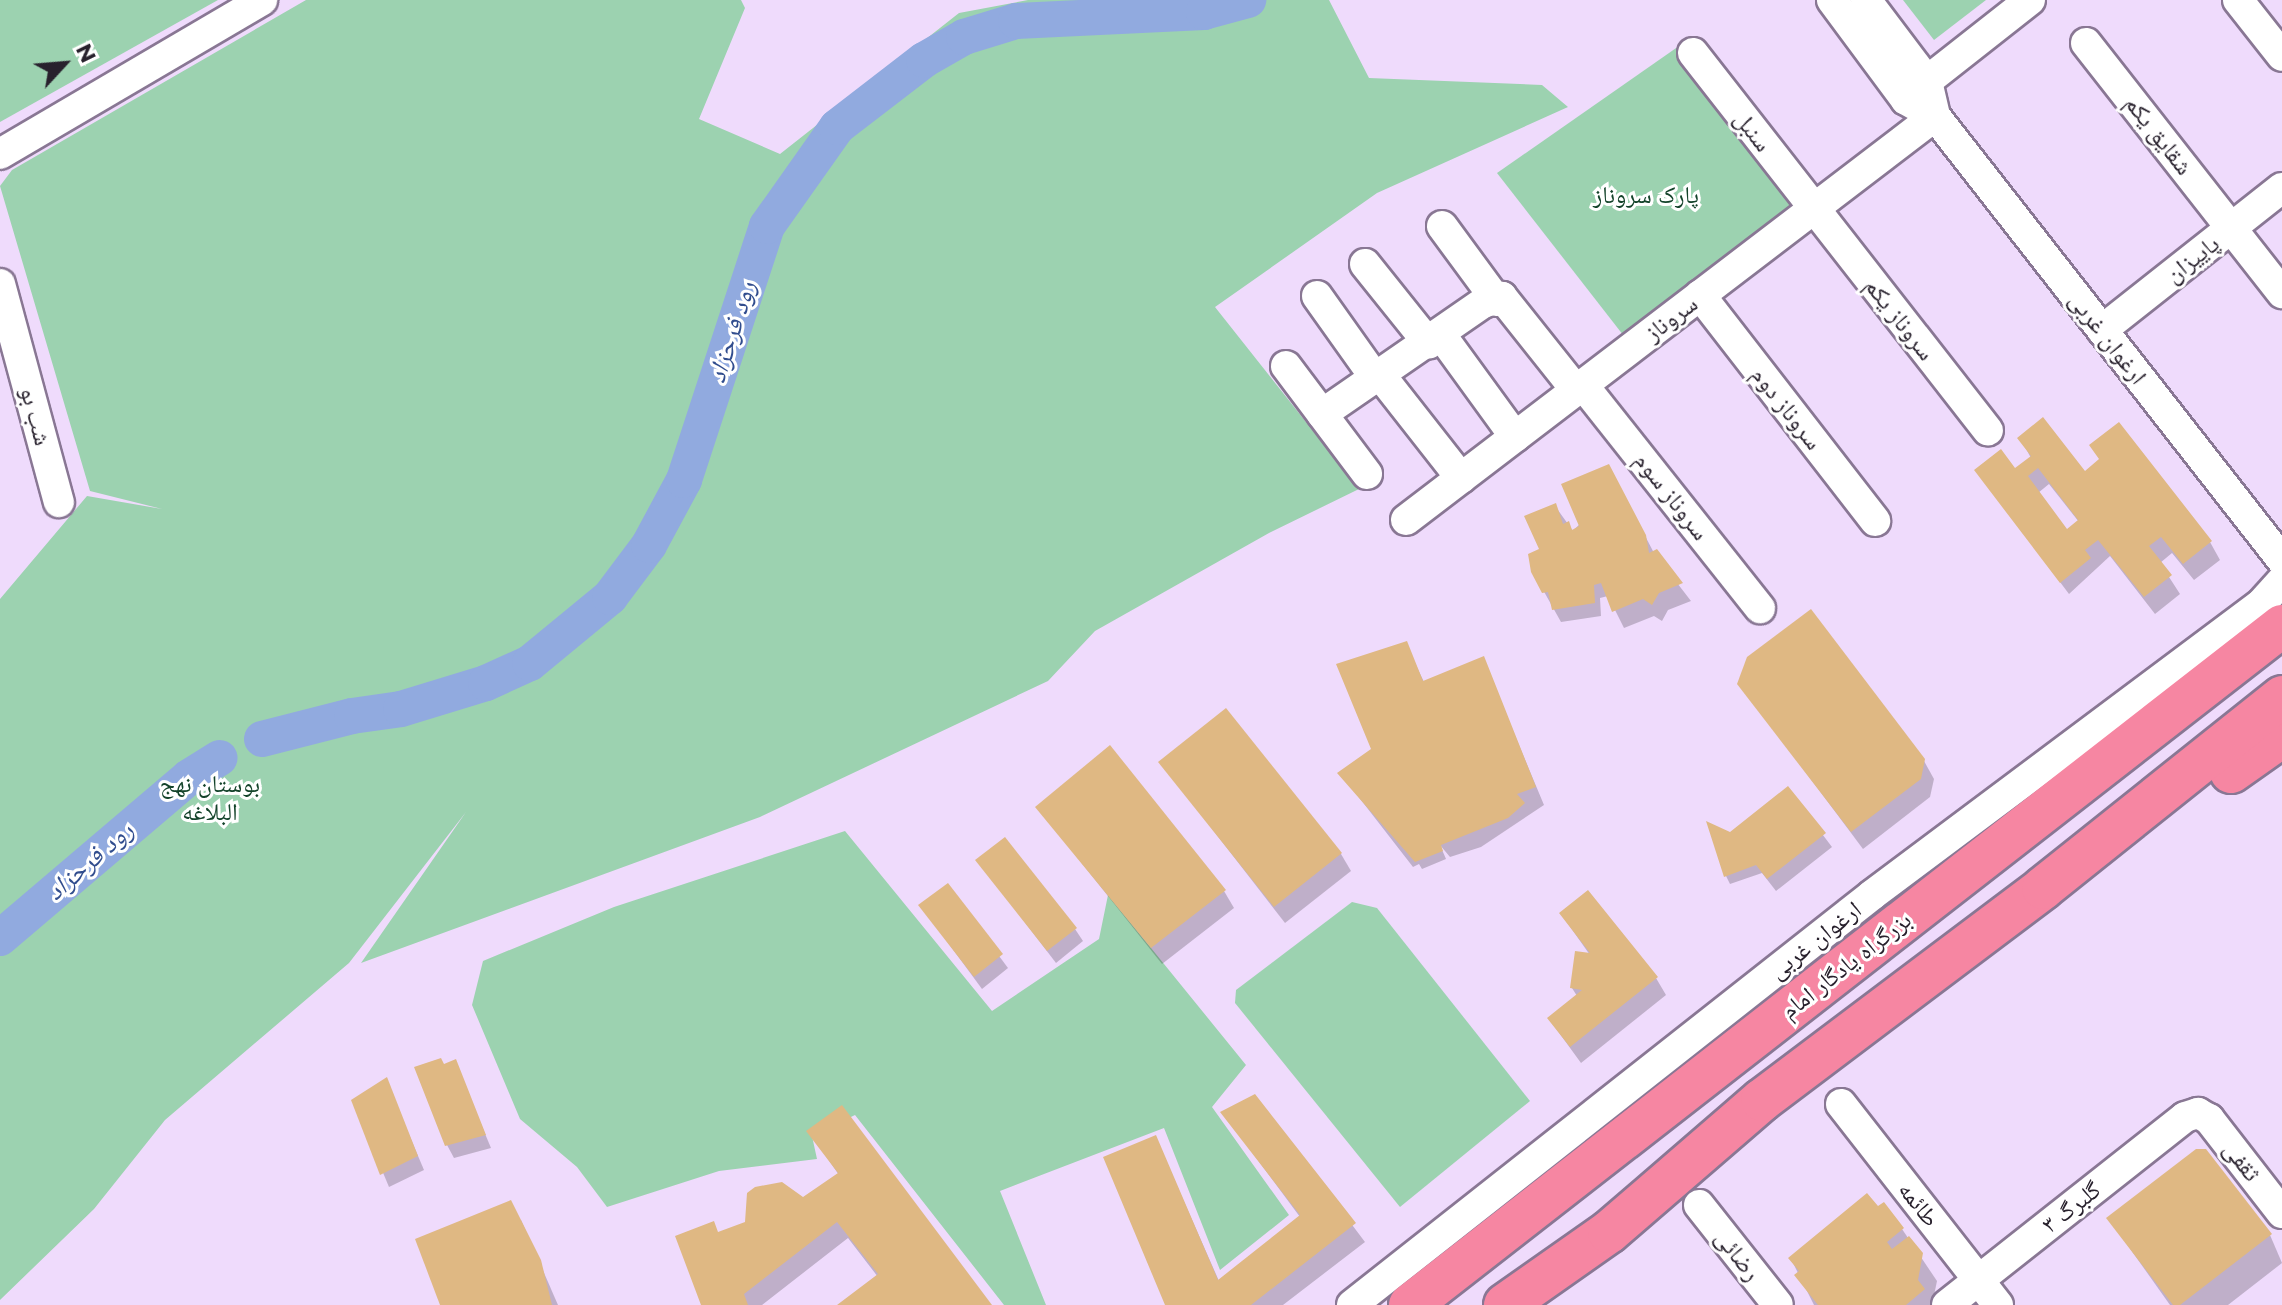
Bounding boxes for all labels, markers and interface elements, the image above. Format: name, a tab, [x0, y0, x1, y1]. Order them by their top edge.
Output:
north arrow	[24, 24, 104, 104]
text: N	[70, 39, 102, 67]
street label: شقایق یکم	[2119, 89, 2199, 181]
street label: سنبل	[1728, 105, 1778, 157]
park label: پارک سروناز	[1593, 181, 1699, 209]
street label: پاییزان	[2159, 229, 2225, 289]
street label: سروناز یکم	[1859, 272, 1941, 366]
water label: رود فرحزاد	[701, 277, 763, 387]
street label: ارغوان غربی	[2063, 286, 2153, 390]
street label: سروناز	[1639, 289, 1703, 347]
street label: سروناز دوم	[1746, 361, 1828, 455]
street label: شب بو	[14, 384, 58, 448]
street label: سروناز سوم	[1629, 446, 1715, 546]
park label: بوستان نهج البلاغه	[160, 770, 260, 826]
water label: رود فرحزاد	[40, 815, 140, 907]
street label: ارغوان غربی	[1763, 895, 1867, 985]
street label: بزرگراه یادگار امام	[1775, 905, 1917, 1025]
street label: ثقفی	[2217, 1135, 2267, 1187]
street label: گلبرگ ۳	[2036, 1175, 2106, 1239]
street label: طائمه	[1892, 1176, 1946, 1232]
street label: رضائی	[1709, 1224, 1767, 1286]

